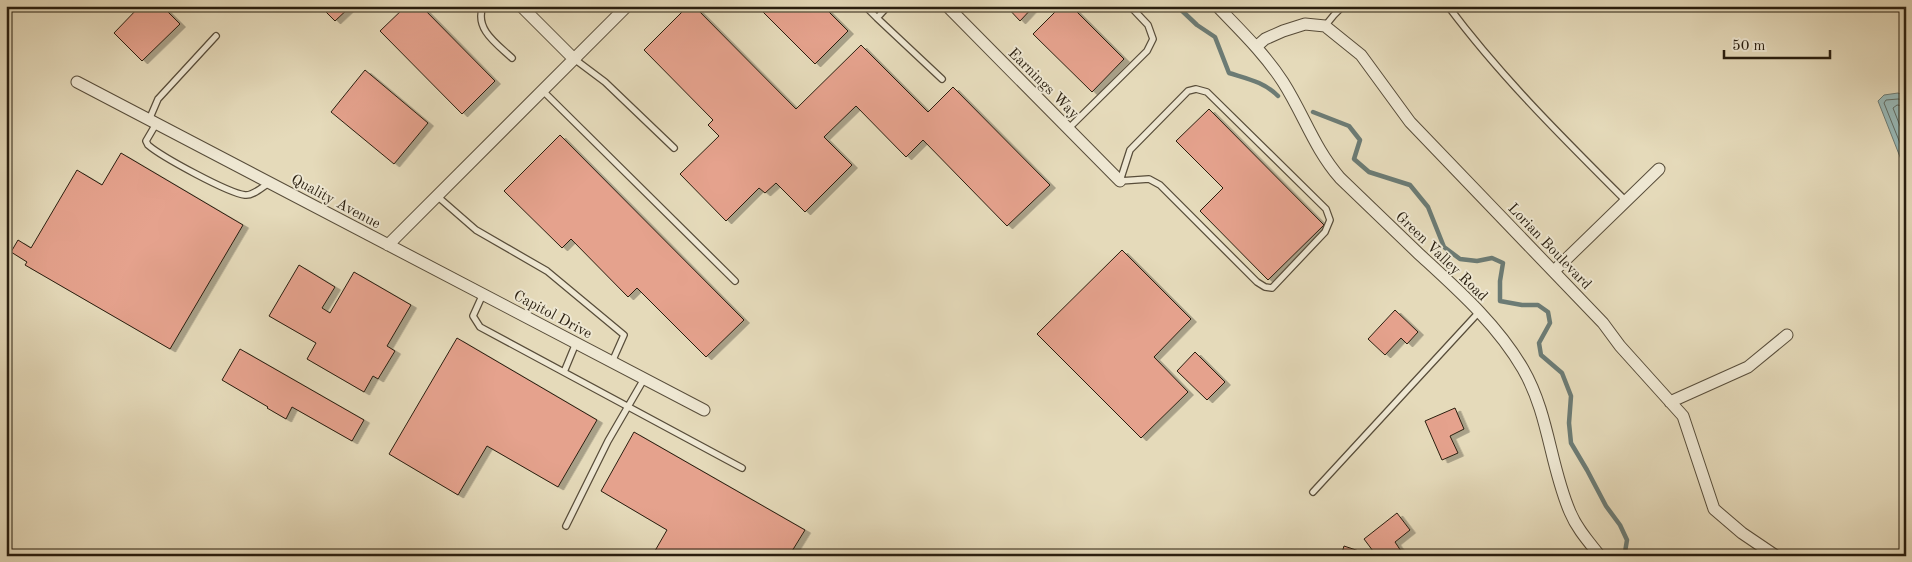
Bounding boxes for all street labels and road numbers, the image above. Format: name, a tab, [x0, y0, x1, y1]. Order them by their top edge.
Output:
street label: Earnings Way	[1005, 46, 1081, 122]
street label: Quality Avenue	[288, 172, 383, 232]
street label: Lorian Boulevard	[1504, 201, 1594, 293]
street label: Green Valley Road	[1392, 210, 1490, 305]
street label: Capitol Drive	[511, 288, 594, 342]

